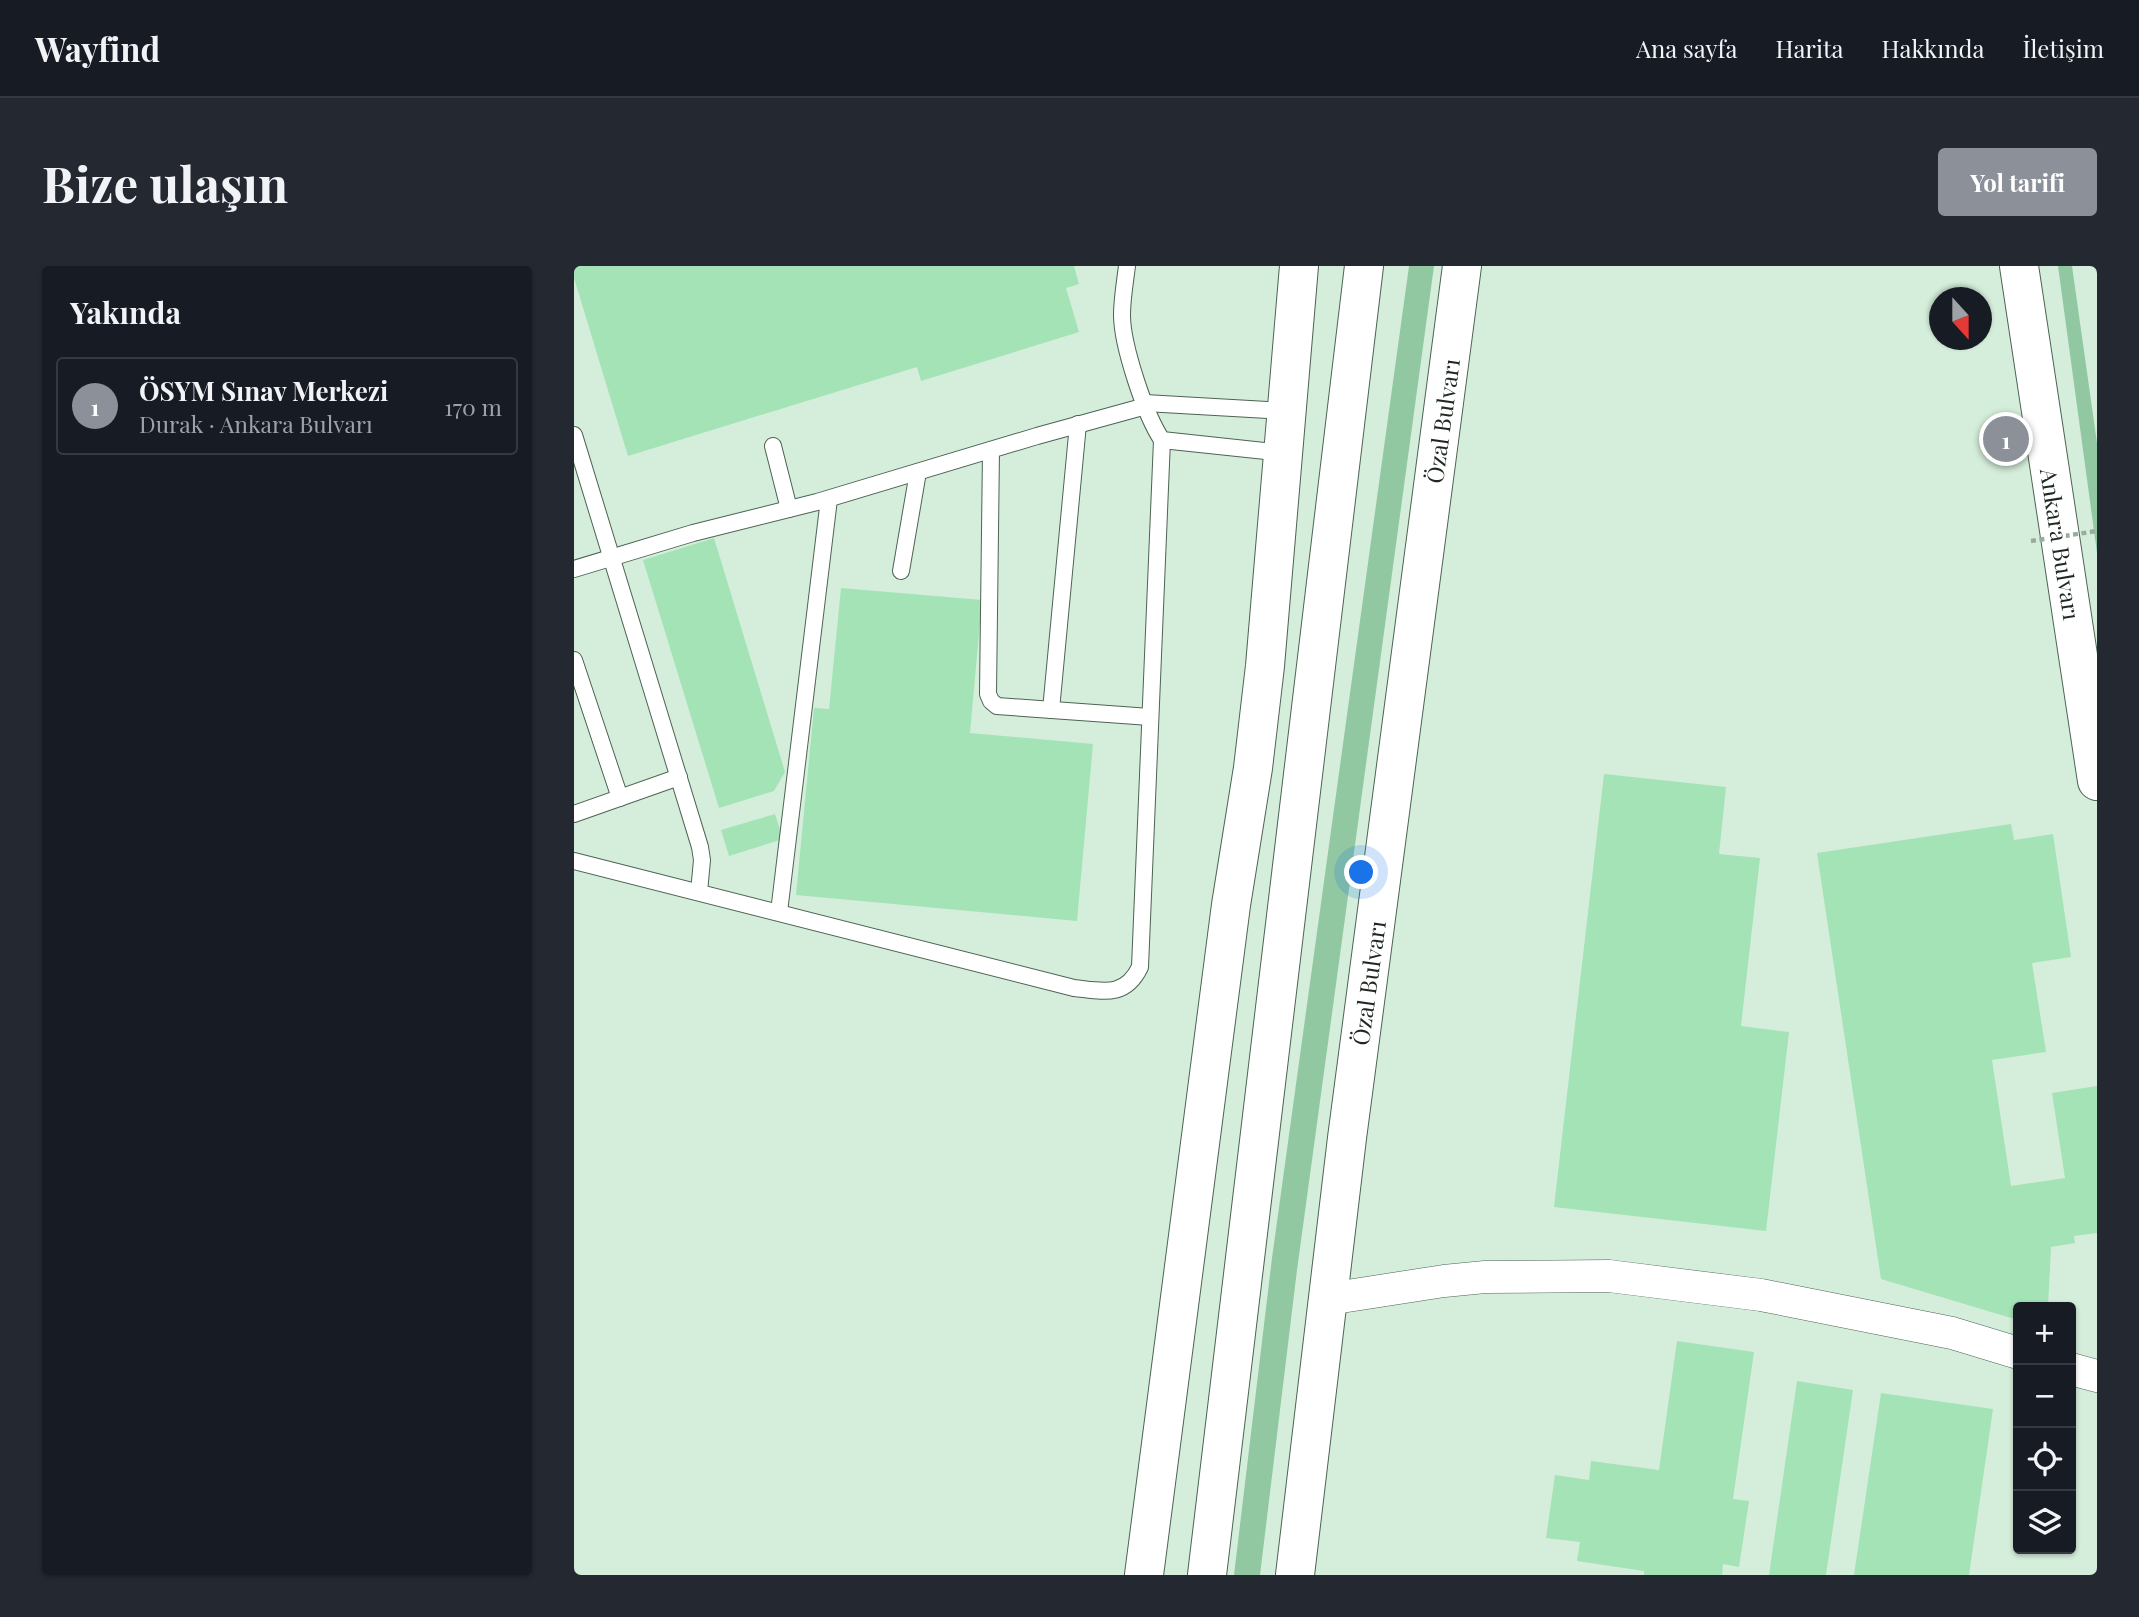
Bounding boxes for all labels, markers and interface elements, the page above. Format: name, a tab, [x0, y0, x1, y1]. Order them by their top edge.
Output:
text: Wayfind	[35, 26, 160, 70]
text: Ana sayfa	[1636, 32, 1737, 64]
text: Harita	[1775, 32, 1844, 64]
text: Hakkında	[1882, 32, 1984, 64]
text: İletişim	[2022, 32, 2104, 64]
button: Yol tarifi	[1938, 148, 2097, 216]
text: Bize ulaşın	[42, 150, 288, 215]
north arrow	[1929, 287, 1992, 350]
text: Yakında	[70, 292, 181, 332]
street label: Özal Bulvarı	[1418, 356, 1466, 485]
text: ÖSYM Sınav Merkezi	[139, 373, 388, 408]
text: 1	[91, 391, 99, 422]
text: 170 m	[444, 391, 502, 422]
text: Durak · Ankara Bulvarı	[139, 408, 373, 439]
pin: 1	[1983, 413, 2029, 465]
street label: Ankara Bulvarı	[2034, 465, 2088, 622]
your location	[1344, 855, 1378, 889]
street label: Özal Bulvarı	[1344, 918, 1392, 1047]
map controls	[2013, 1302, 2076, 1554]
button: +	[2013, 1302, 2076, 1365]
button: −	[2013, 1365, 2076, 1428]
button: locate	[2013, 1428, 2076, 1491]
button: layers	[2013, 1491, 2076, 1554]

